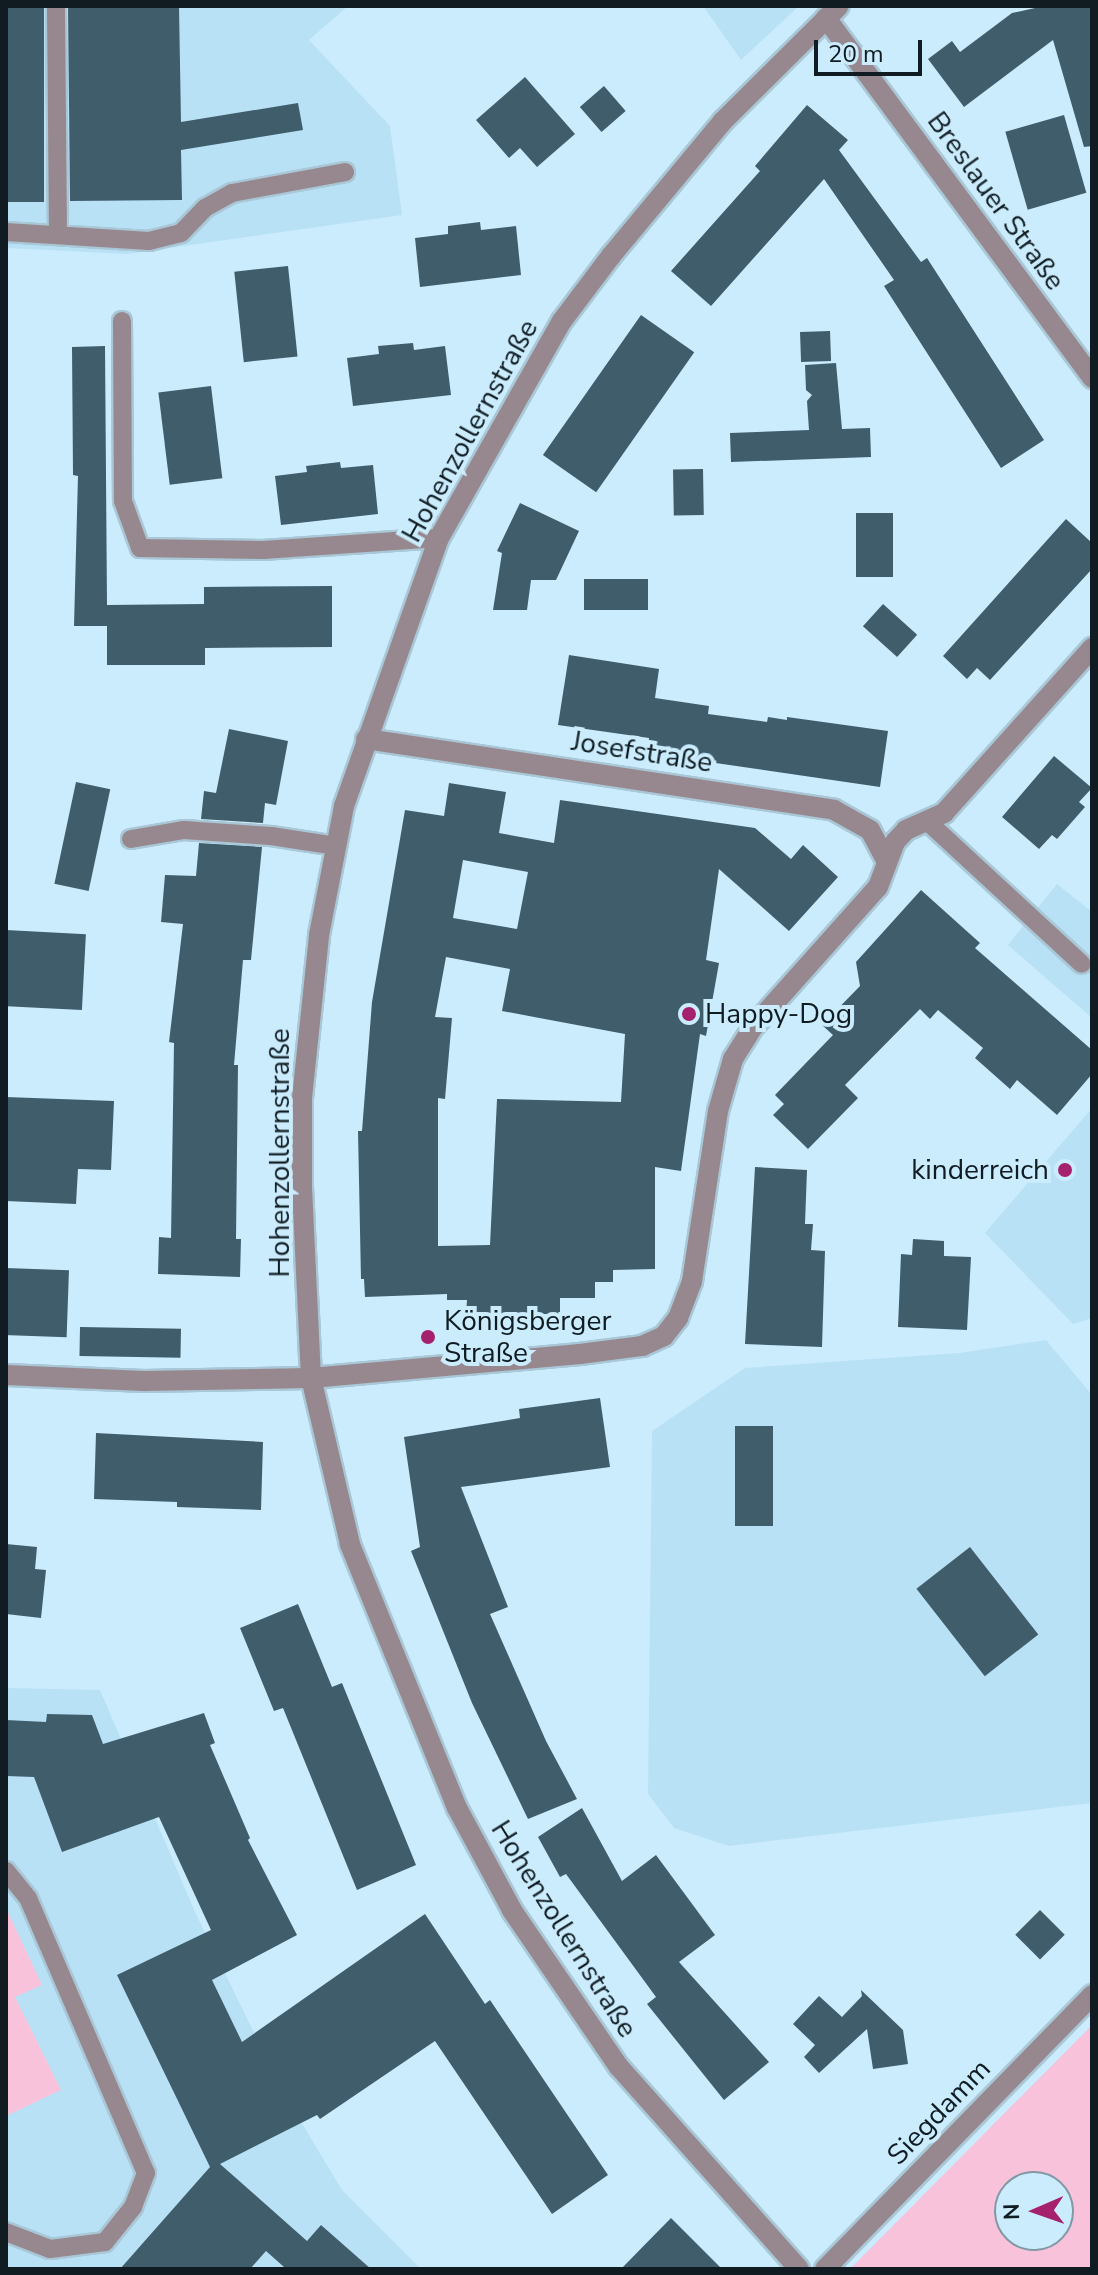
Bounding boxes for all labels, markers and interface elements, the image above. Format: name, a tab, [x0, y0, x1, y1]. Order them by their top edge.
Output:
scale bar	[818, 24, 926, 74]
text: 20 m	[828, 38, 884, 70]
street label: Breslauer Straße	[920, 105, 1072, 297]
street label: Hohenzollernstraße	[395, 314, 545, 548]
street label: Josefstraße	[569, 724, 715, 780]
place label: Happy-Dog	[705, 997, 852, 1031]
marker: Happy-Dog	[680, 1005, 698, 1023]
street label: Hohenzollernstraße	[263, 1028, 297, 1278]
place label: kinderreich	[911, 1153, 1049, 1187]
marker: kinderreich	[1056, 1161, 1074, 1179]
place label: Königsberger Straße	[444, 1304, 611, 1370]
marker: Königsberger Straße	[419, 1328, 437, 1346]
street label: Hohenzollernstraße	[484, 1814, 644, 2044]
street label: Siegdamm	[880, 2052, 998, 2172]
north arrow	[994, 2171, 1074, 2251]
text: N	[997, 2203, 1027, 2221]

